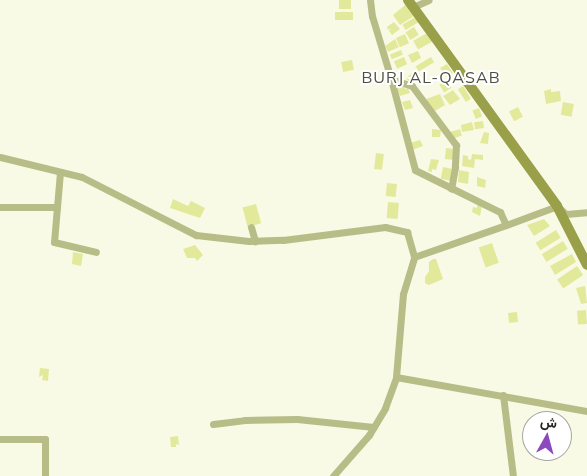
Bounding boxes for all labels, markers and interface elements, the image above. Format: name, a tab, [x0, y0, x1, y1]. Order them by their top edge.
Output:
district label: BURJ AL-QASAB	[360, 67, 502, 87]
north arrow	[522, 411, 572, 461]
text: ش	[539, 412, 558, 432]

